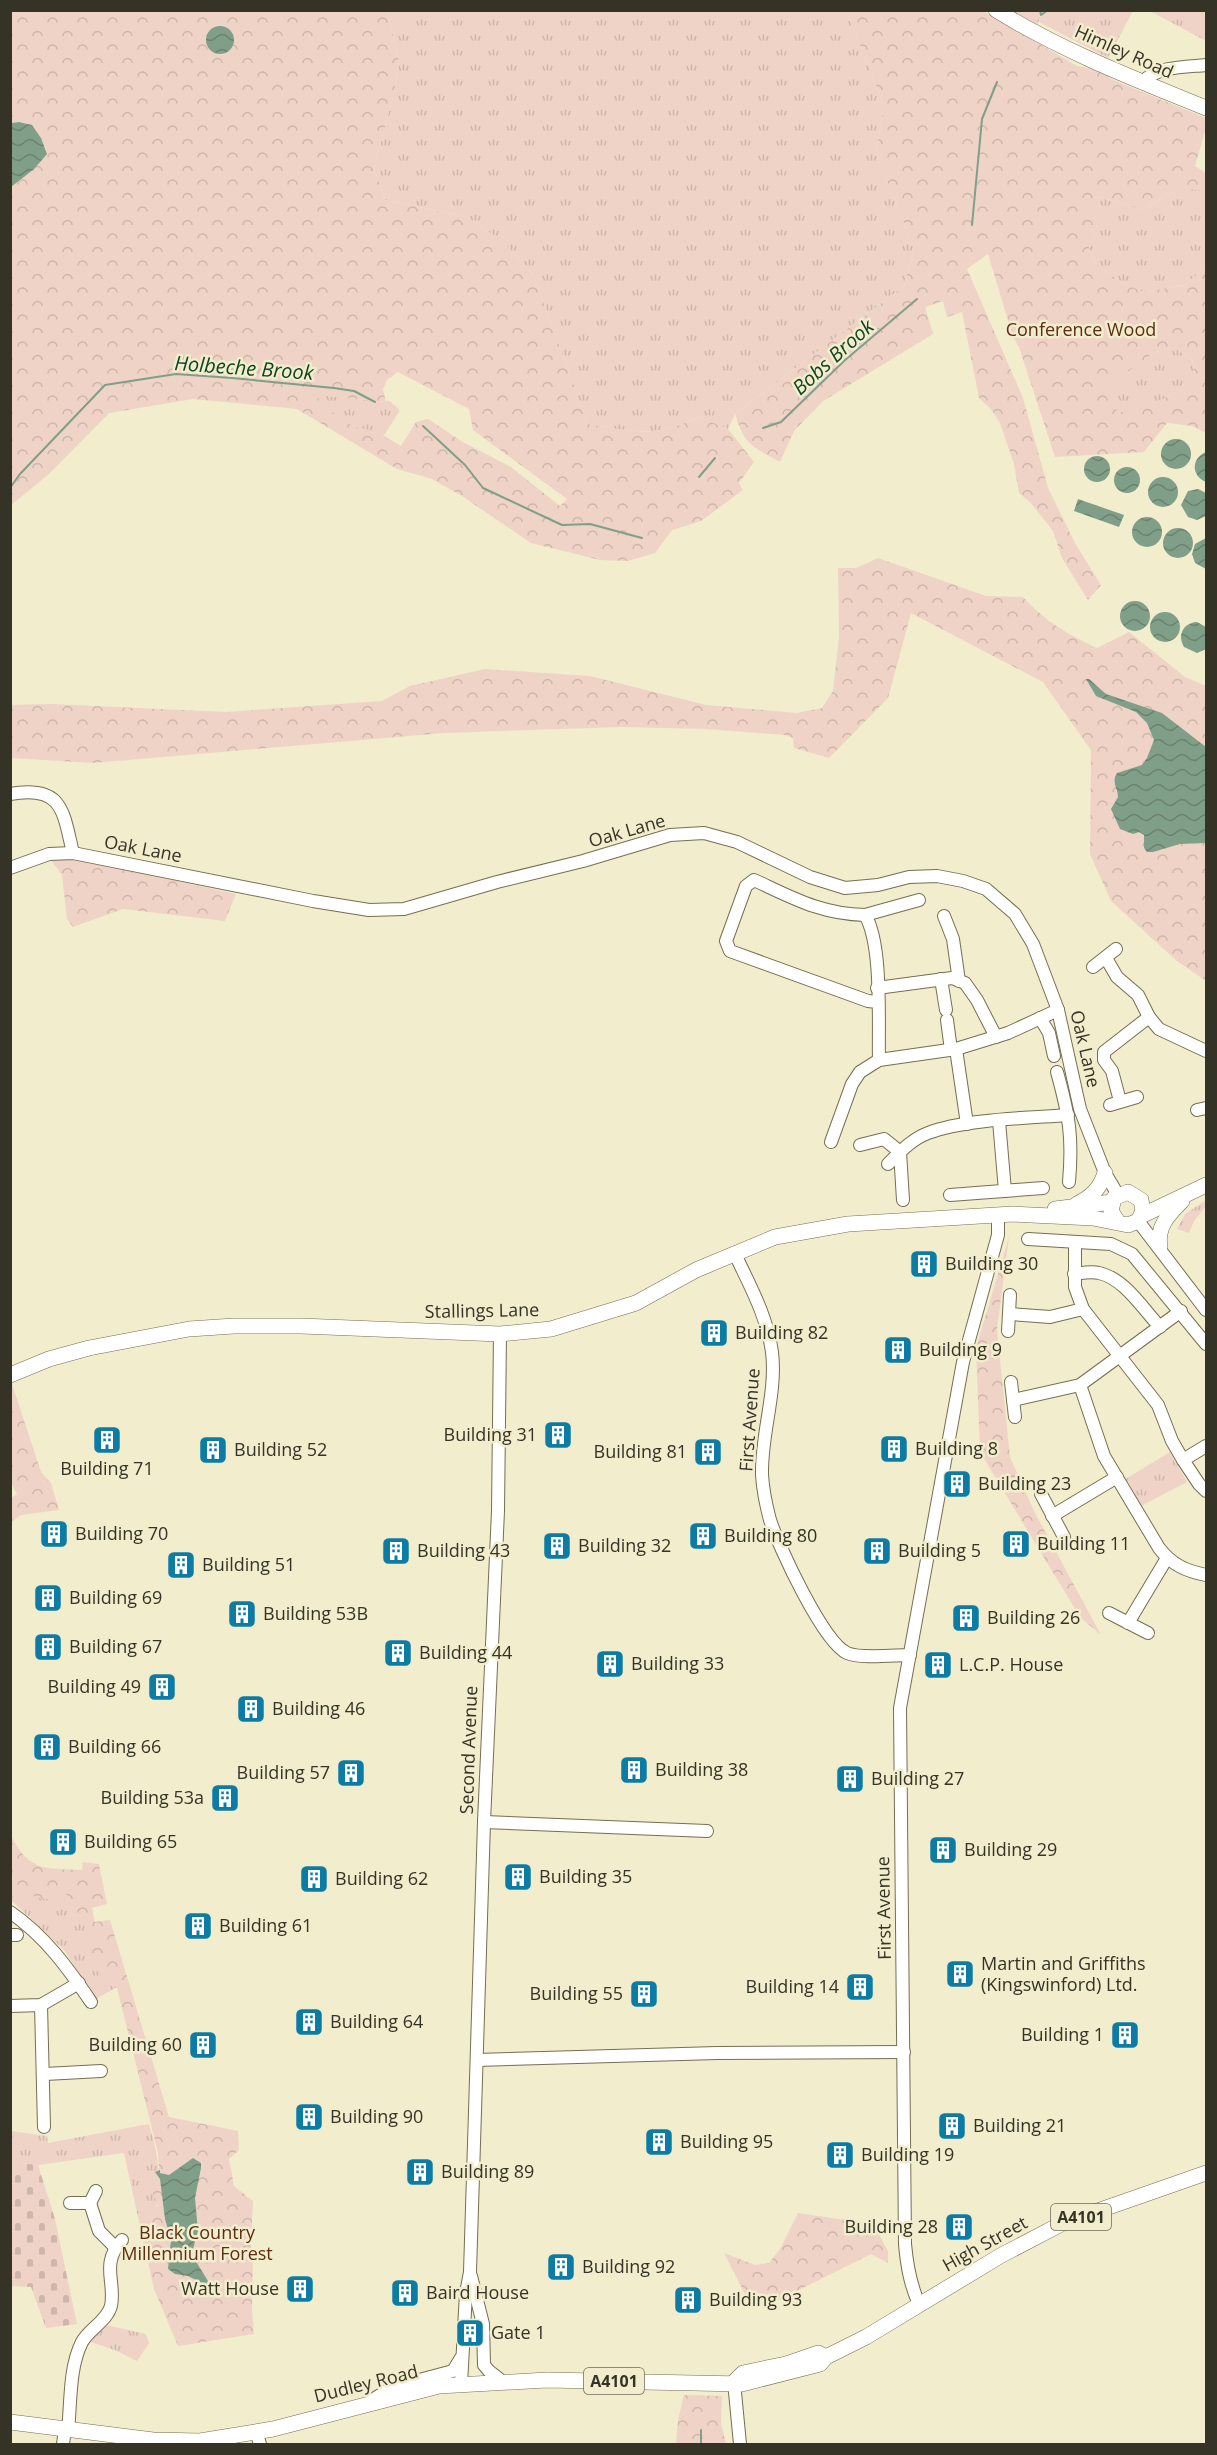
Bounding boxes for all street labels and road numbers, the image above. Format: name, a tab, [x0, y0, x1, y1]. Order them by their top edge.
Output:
street label: Himley Road	[1071, 19, 1178, 84]
street label: Oak Lane	[586, 808, 668, 852]
street label: Oak Lane	[102, 829, 184, 867]
street label: Oak Lane	[1065, 1008, 1107, 1090]
street label: Stallings Lane	[425, 1297, 539, 1323]
street label: First Avenue	[733, 1367, 765, 1472]
street label: Second Avenue	[454, 1685, 482, 1815]
street label: First Avenue	[870, 1856, 896, 1960]
road number: A4101	[1051, 2204, 1111, 2230]
street label: High Street	[938, 2210, 1031, 2276]
street label: Dudley Road	[311, 2359, 420, 2408]
road number: A4101	[584, 2368, 644, 2394]

